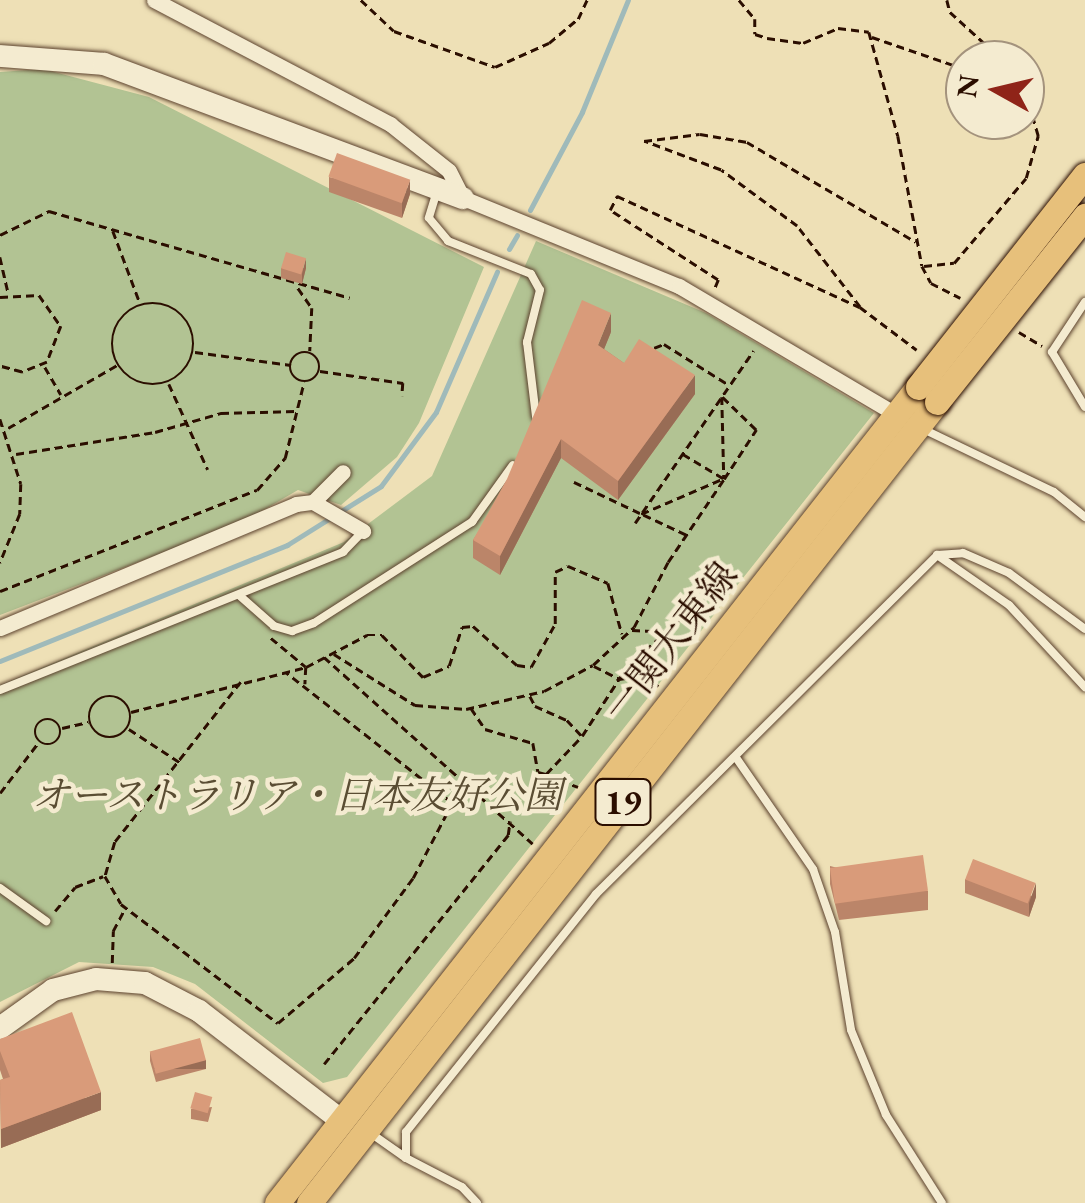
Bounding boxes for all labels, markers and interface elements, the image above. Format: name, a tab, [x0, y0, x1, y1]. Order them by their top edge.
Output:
north arrow	[945, 40, 1045, 140]
text: N	[948, 72, 987, 100]
street label: 一関大東線	[594, 553, 746, 731]
park label: オーストラリア・日本友好公園	[31, 772, 563, 818]
road number: 19	[593, 772, 653, 832]

